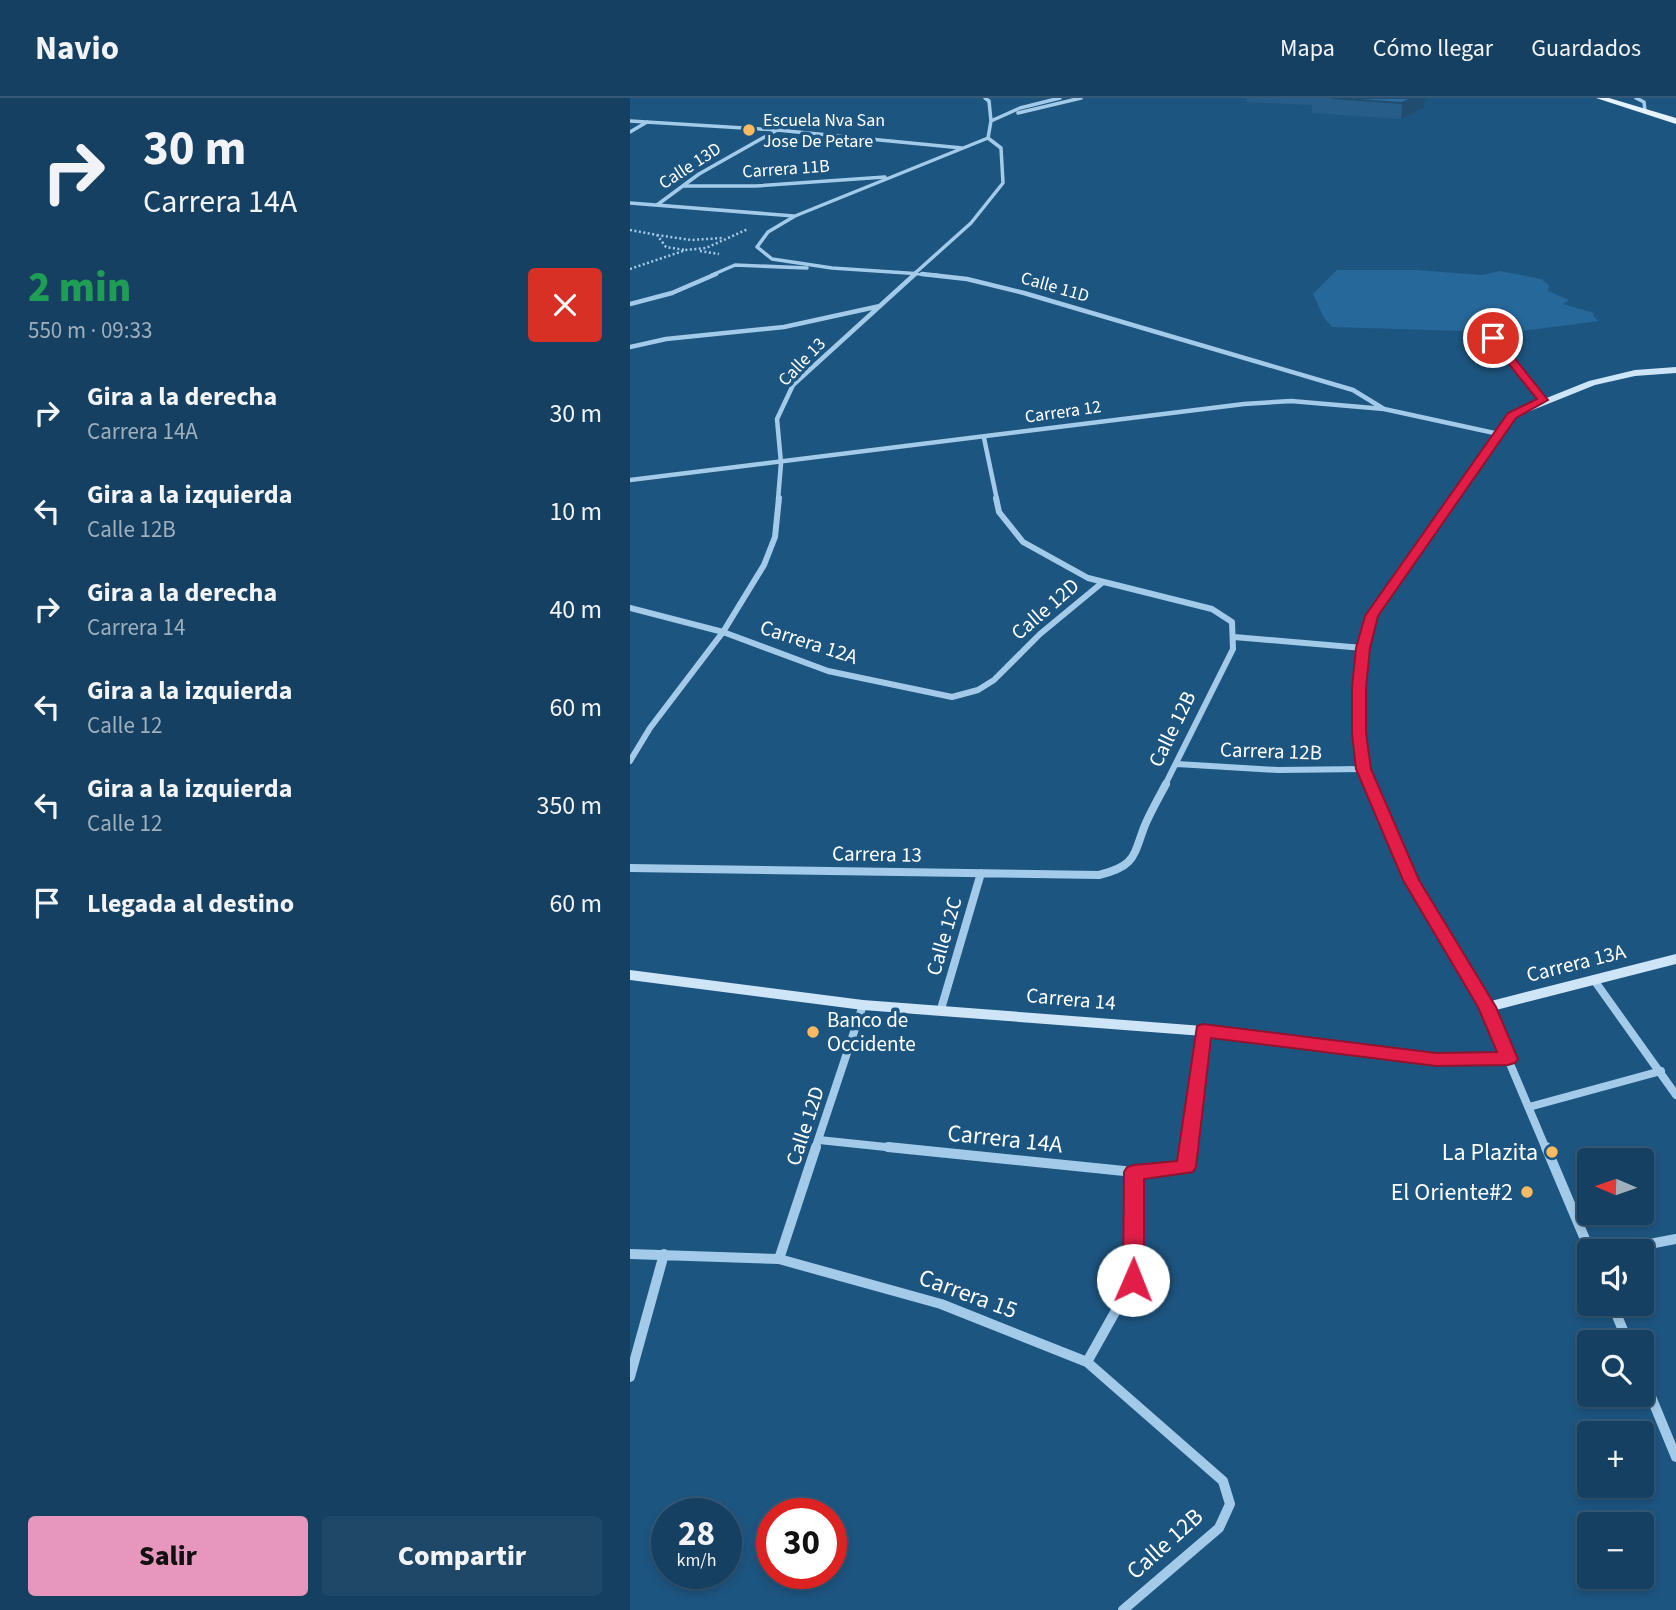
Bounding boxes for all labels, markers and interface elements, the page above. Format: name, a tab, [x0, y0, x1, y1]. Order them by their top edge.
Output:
text: Navio	[35, 25, 119, 72]
text: Mapa	[1280, 31, 1335, 66]
text: Cómo llegar	[1373, 31, 1493, 66]
text: Guardados	[1531, 31, 1641, 66]
place label: Escuela Nva San Jose De Petare	[763, 108, 885, 154]
text: 30 m	[143, 114, 247, 184]
marker: Escuela Nva San Jose De Petare	[741, 122, 757, 138]
icon: right	[28, 126, 119, 217]
street label: Calle 13D	[654, 136, 726, 196]
street label: Carrera 11B	[741, 153, 831, 185]
text: Carrera 14A	[143, 179, 297, 225]
text: 2 min	[28, 258, 131, 318]
street label: Calle 11D	[1018, 265, 1092, 309]
button: close	[528, 268, 602, 342]
pin	[1463, 308, 1523, 368]
text: 550 m · 09:33	[28, 314, 152, 347]
icon: arrive	[1474, 319, 1512, 357]
street label: Calle 13	[773, 332, 832, 392]
text: Gira a la derecha	[87, 378, 277, 415]
icon: right	[28, 394, 66, 432]
street label: Carrera 12	[1023, 394, 1103, 430]
text: 30 m	[549, 395, 602, 432]
text: Carrera 14A	[87, 415, 198, 448]
text: Gira a la izquierda	[87, 476, 292, 513]
icon: left	[28, 492, 66, 530]
text: 10 m	[549, 493, 602, 530]
text: Calle 12B	[87, 513, 176, 546]
street label: Calle 12D	[1004, 571, 1086, 647]
text: Gira a la derecha	[87, 574, 277, 611]
icon: right	[28, 590, 66, 628]
text: 40 m	[549, 591, 602, 628]
text: Carrera 14	[87, 611, 185, 644]
street label: Carrera 12A	[756, 612, 862, 672]
text: Gira a la izquierda	[87, 672, 292, 709]
street label: Calle 12B	[1141, 686, 1203, 772]
icon: left	[28, 688, 66, 726]
text: 60 m	[549, 689, 602, 726]
text: Calle 12	[87, 709, 162, 742]
street label: Carrera 12B	[1219, 734, 1323, 768]
text: Gira a la izquierda	[87, 770, 292, 807]
icon: left	[28, 786, 66, 824]
text: 350 m	[536, 787, 602, 824]
text: Calle 12	[87, 807, 162, 840]
street label: Carrera 13	[832, 838, 922, 870]
icon: arrive	[28, 884, 66, 922]
text: Llegada al destino	[87, 885, 294, 922]
text: 60 m	[549, 885, 602, 922]
street label: Calle 12C	[918, 893, 970, 979]
street label: Carrera 13A	[1523, 936, 1629, 990]
street label: Carrera 14	[1025, 980, 1117, 1018]
place label: Banco de Occidente	[827, 1005, 916, 1059]
marker: Banco de Occidente	[805, 1024, 821, 1040]
street label: Calle 12D	[778, 1083, 832, 1169]
street label: Carrera 14A	[946, 1116, 1064, 1162]
place label: La Plazita	[1442, 1135, 1538, 1170]
marker: La Plazita	[1544, 1144, 1560, 1160]
north arrow	[1577, 1148, 1654, 1225]
map controls	[1577, 1148, 1654, 1589]
place label: El Oriente#2	[1391, 1175, 1513, 1210]
marker: El Oriente#2	[1519, 1184, 1535, 1200]
button: sound	[1577, 1239, 1654, 1316]
position arrow	[1096, 1243, 1170, 1317]
street label: Carrera 15	[914, 1260, 1022, 1328]
button: search	[1577, 1330, 1654, 1407]
button: +	[1577, 1421, 1654, 1498]
speed limit sign: 30	[756, 1498, 847, 1589]
street label: Calle 12B	[1119, 1500, 1211, 1588]
text: 28	[678, 1509, 715, 1559]
button: −	[1577, 1512, 1654, 1589]
button: Salir	[28, 1516, 308, 1596]
button: Compartir	[322, 1516, 602, 1596]
text: km/h	[677, 1548, 716, 1573]

